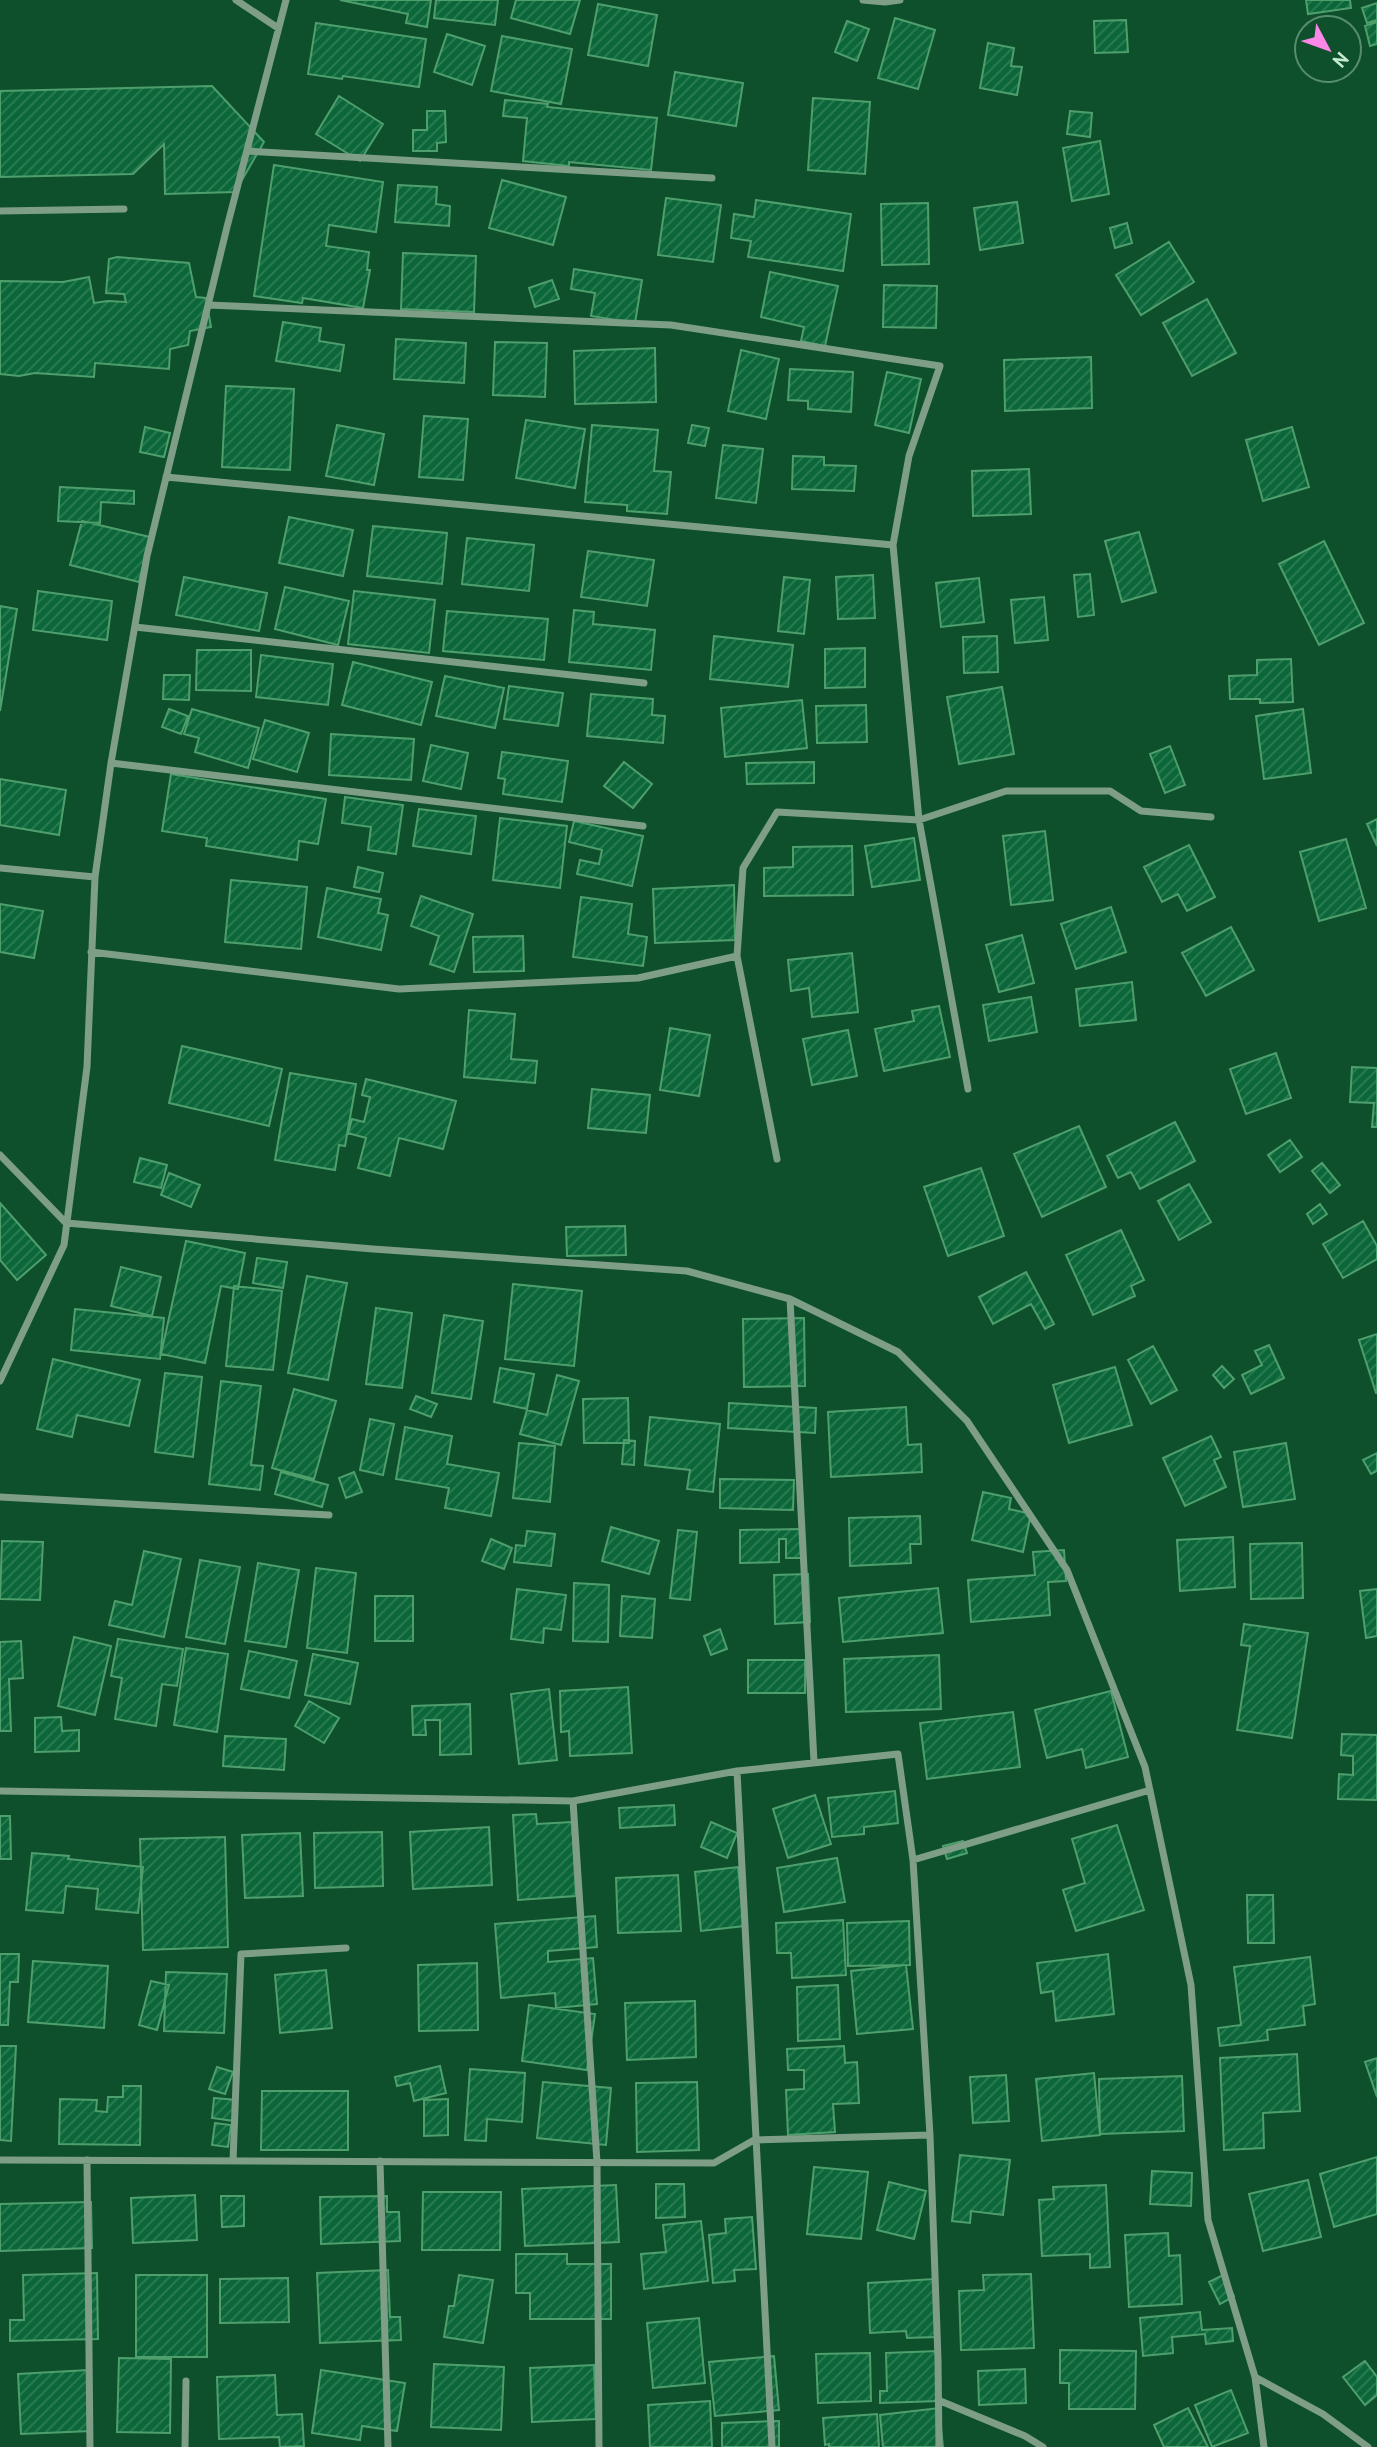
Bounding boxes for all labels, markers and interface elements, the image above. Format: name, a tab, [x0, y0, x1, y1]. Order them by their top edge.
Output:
north arrow	[1293, 14, 1363, 84]
text: N	[1328, 48, 1354, 73]

